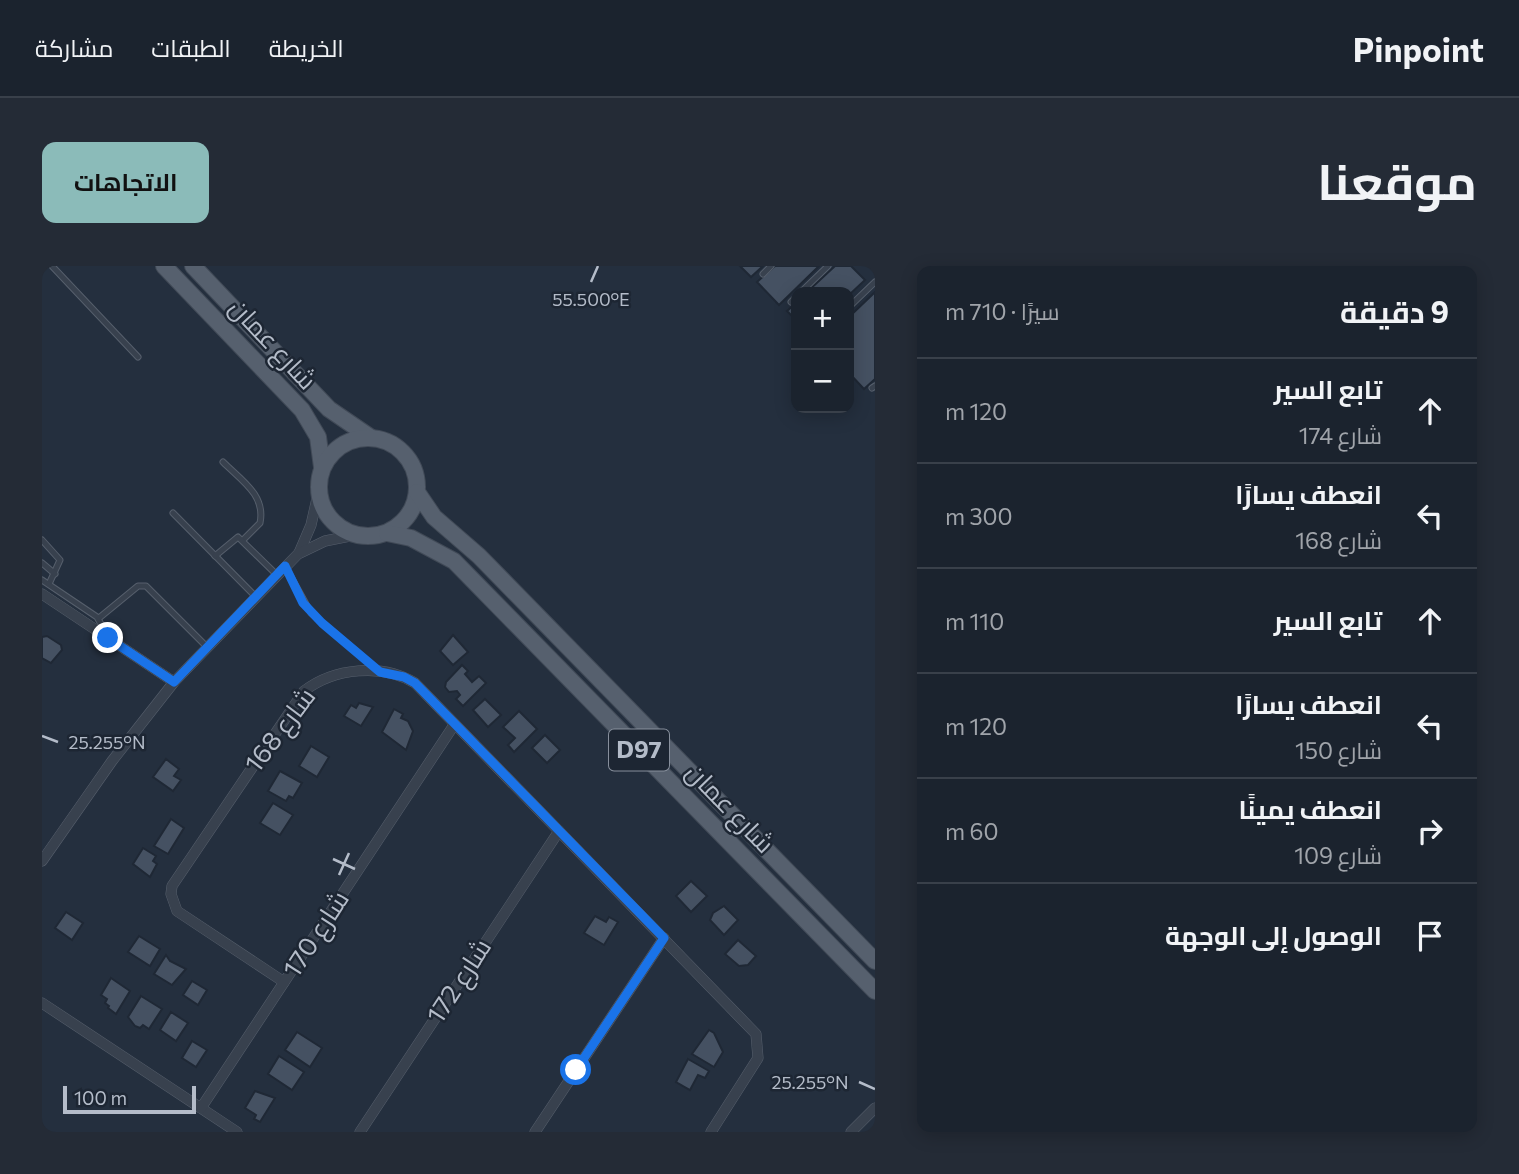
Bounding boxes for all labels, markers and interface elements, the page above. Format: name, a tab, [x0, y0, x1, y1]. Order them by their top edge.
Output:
text: Pinpoint	[1353, 28, 1484, 69]
text: مشاركة	[35, 33, 113, 62]
text: الطبقات	[151, 33, 231, 62]
text: الخريطة	[269, 33, 344, 62]
button: الاتجاهات	[42, 142, 209, 223]
text: موقعنا	[1317, 150, 1477, 210]
map controls	[791, 287, 854, 413]
button: +	[791, 287, 854, 350]
text: 55.500°E	[552, 288, 630, 310]
street label: شارع عمان	[222, 291, 324, 397]
text: 9 دقيقة	[1340, 292, 1449, 329]
text: سيرًا · 710 m	[945, 297, 1060, 325]
button: −	[791, 350, 854, 413]
text: تابع السير	[1274, 373, 1382, 404]
icon: ahead	[1411, 392, 1449, 430]
text: 120 m	[945, 397, 1007, 425]
text: شارع 174	[1299, 421, 1382, 449]
text: انعطف يسارًا	[1235, 478, 1382, 509]
icon: left	[1411, 497, 1449, 535]
text: 300 m	[945, 502, 1013, 530]
text: شارع 168	[1295, 526, 1382, 554]
icon: ahead	[1411, 602, 1449, 640]
text: تابع السير	[1274, 604, 1382, 635]
text: 110 m	[945, 607, 1004, 635]
route end	[92, 622, 123, 653]
street label: شارع 168	[237, 681, 323, 779]
text: انعطف يسارًا	[1235, 688, 1382, 719]
icon: left	[1411, 707, 1449, 745]
text: 120 m	[945, 712, 1007, 740]
road number: D97	[609, 729, 669, 770]
text: 25.255°N	[69, 731, 145, 753]
text: شارع 150	[1295, 736, 1382, 764]
street label: شارع عمان	[678, 755, 782, 861]
text: انعطف يمينًا	[1238, 793, 1382, 824]
icon: right	[1411, 812, 1449, 850]
text: 60 m	[945, 817, 998, 845]
text: شارع 109	[1294, 841, 1382, 869]
street label: شارع 170	[275, 884, 357, 984]
icon: arrive	[1411, 917, 1449, 955]
text: الوصول إلى الوجهة	[1165, 919, 1382, 950]
street label: شارع 172	[419, 932, 499, 1030]
route start	[560, 1054, 591, 1085]
text: 25.255°N	[772, 1071, 848, 1093]
scale bar	[63, 1083, 196, 1115]
text: 100 m	[74, 1086, 127, 1109]

